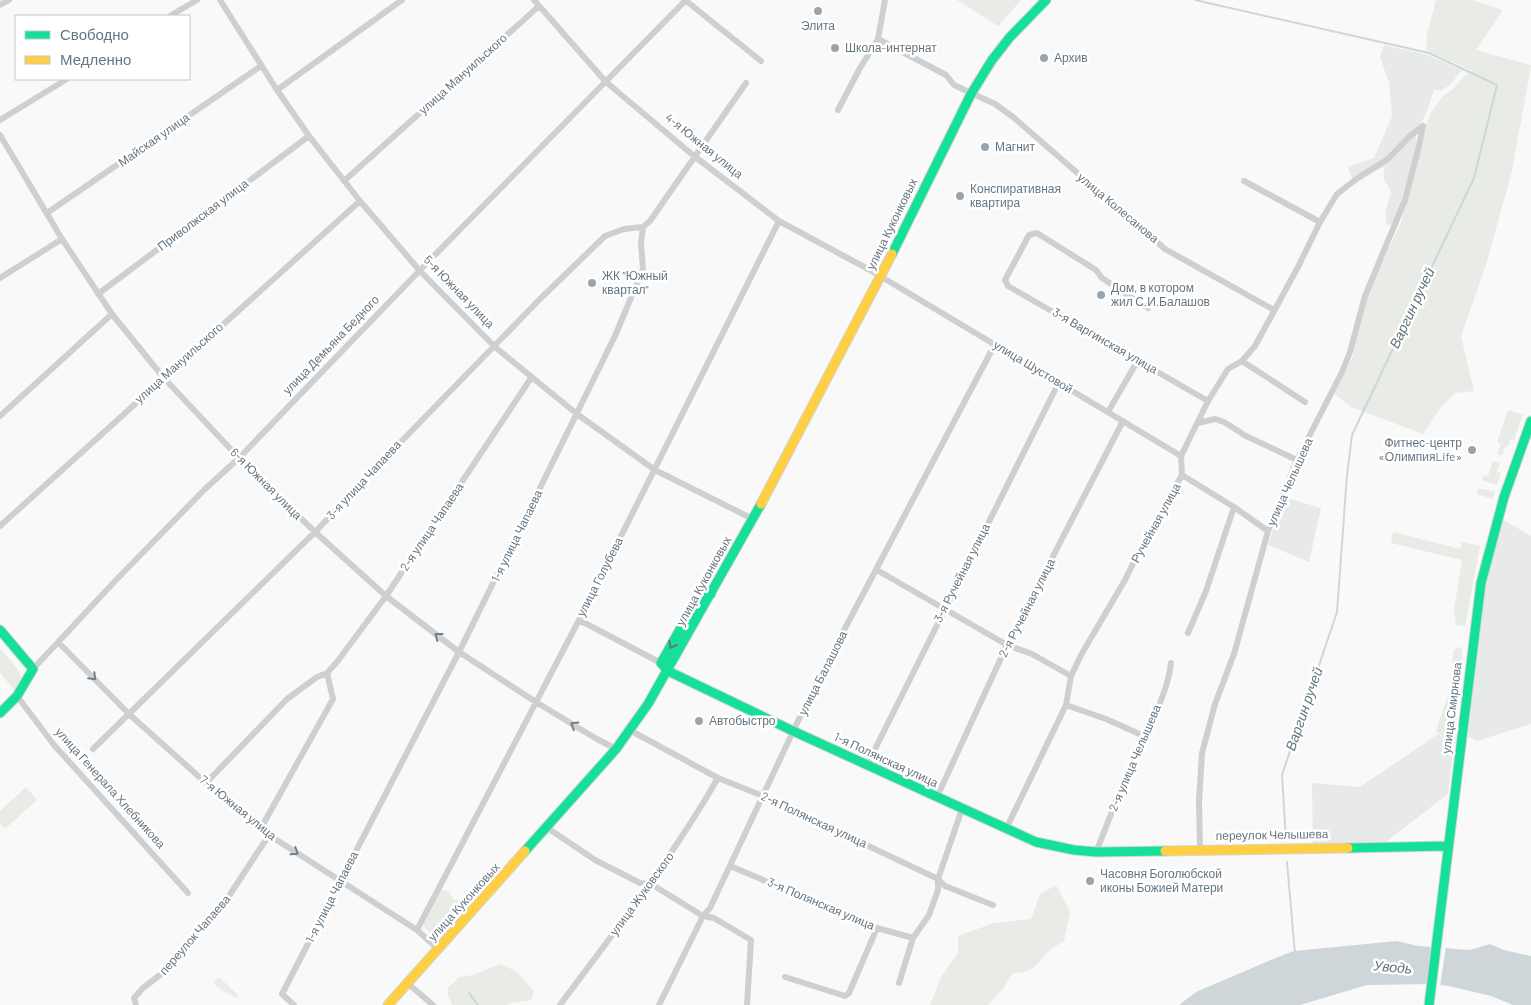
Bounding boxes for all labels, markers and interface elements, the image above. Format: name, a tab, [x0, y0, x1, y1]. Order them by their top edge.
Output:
marker: Элита	[812, 5, 824, 17]
legend	[15, 15, 190, 80]
place label: Элита	[801, 18, 835, 32]
text: Свободно	[60, 25, 129, 43]
street label: улица Мануильского	[415, 30, 510, 117]
place label: Школа-интернат	[845, 40, 937, 55]
marker: Школа-интернат	[829, 42, 841, 54]
text: Медленно	[60, 50, 131, 68]
place label: Архив	[1054, 50, 1088, 65]
marker: Архив	[1038, 52, 1050, 64]
street label: Майская улица	[115, 109, 193, 170]
street label: 4-я Южная улица	[662, 110, 746, 182]
place label: Магнит	[995, 139, 1036, 153]
marker: Магнит	[979, 141, 991, 153]
street label: улица Колесанова	[1075, 169, 1162, 246]
street label: Приволжская улица	[154, 175, 251, 254]
street label: улица Куконковых	[863, 175, 920, 272]
place label: Конспиративная квартира	[970, 181, 1061, 210]
marker: Конспиративная квартира	[954, 190, 966, 202]
street label: 5-я Южная улица	[421, 252, 498, 331]
water label: Варгин ручей	[1385, 265, 1438, 351]
place label: ЖК "Южный квартал"	[602, 268, 668, 297]
marker: ЖК "Южный квартал"	[586, 277, 598, 289]
place label: Дом, в котором жил С.И.Балашов	[1111, 280, 1210, 308]
marker: Дом, в котором жил С.И.Балашов	[1095, 289, 1107, 301]
street label: улица Демьяна Бедного	[279, 292, 382, 397]
street label: 3-я Варгинская улица	[1050, 304, 1161, 377]
street label: улица Мануильского	[131, 319, 226, 406]
street label: улица Шустовой	[991, 337, 1076, 396]
street label: улица Челышева	[1263, 435, 1316, 528]
place label: Фитнес-центр «ОлимпияLife»	[1378, 435, 1462, 463]
street label: 3-я улица Чапаева	[323, 437, 404, 522]
marker: Фитнес-центр «ОлимпияLife»	[1466, 444, 1478, 456]
street label: 6-я Южная улица	[227, 445, 306, 523]
street label: 2-я улица Чапаева	[397, 480, 467, 574]
street label: Ручейная улица	[1127, 480, 1184, 565]
street label: 1-я улица Чапаева	[488, 487, 545, 584]
street label: 3-я Ручейная улица	[930, 521, 993, 625]
street label: улица Куконковых	[673, 533, 734, 628]
street label: улица Голубева	[573, 534, 626, 619]
street label: 2-я Ручейная улица	[995, 556, 1058, 660]
street label: улица Балашова	[795, 628, 850, 718]
one-way arrow	[435, 633, 444, 641]
one-way arrow	[668, 640, 678, 649]
street label: улица Смирнова	[1438, 661, 1465, 754]
water label: Варгин ручей	[1281, 665, 1326, 753]
one-way arrow	[87, 671, 96, 680]
street label: 2-я улица Челышева	[1105, 702, 1164, 813]
place label: Автобыстро	[709, 713, 776, 728]
marker: Автобыстро	[693, 715, 705, 727]
one-way arrow	[570, 722, 579, 731]
street label: улица Генерала Хлебникова	[52, 724, 169, 851]
street label: 1-я Полянская улица	[832, 729, 941, 790]
street label: 7-я Южная улица	[197, 772, 280, 843]
street label: 2-я Полянская улица	[759, 788, 870, 851]
street label: переулок Челышева	[1216, 826, 1329, 843]
one-way arrow	[289, 846, 298, 855]
street label: 1-я улица Чапаева	[302, 848, 361, 945]
street label: улица Жуковского	[606, 849, 677, 938]
street label: улица Куконковых	[425, 859, 503, 944]
place label: Часовня Боголюбской иконы Божией Матери	[1100, 866, 1223, 895]
street label: 3-я Полянская улица	[765, 874, 877, 933]
marker: Часовня Боголюбской иконы Божией Матери	[1084, 875, 1096, 887]
street label: переулок Чапаева	[156, 891, 234, 978]
water label: Уводь	[1372, 956, 1413, 977]

